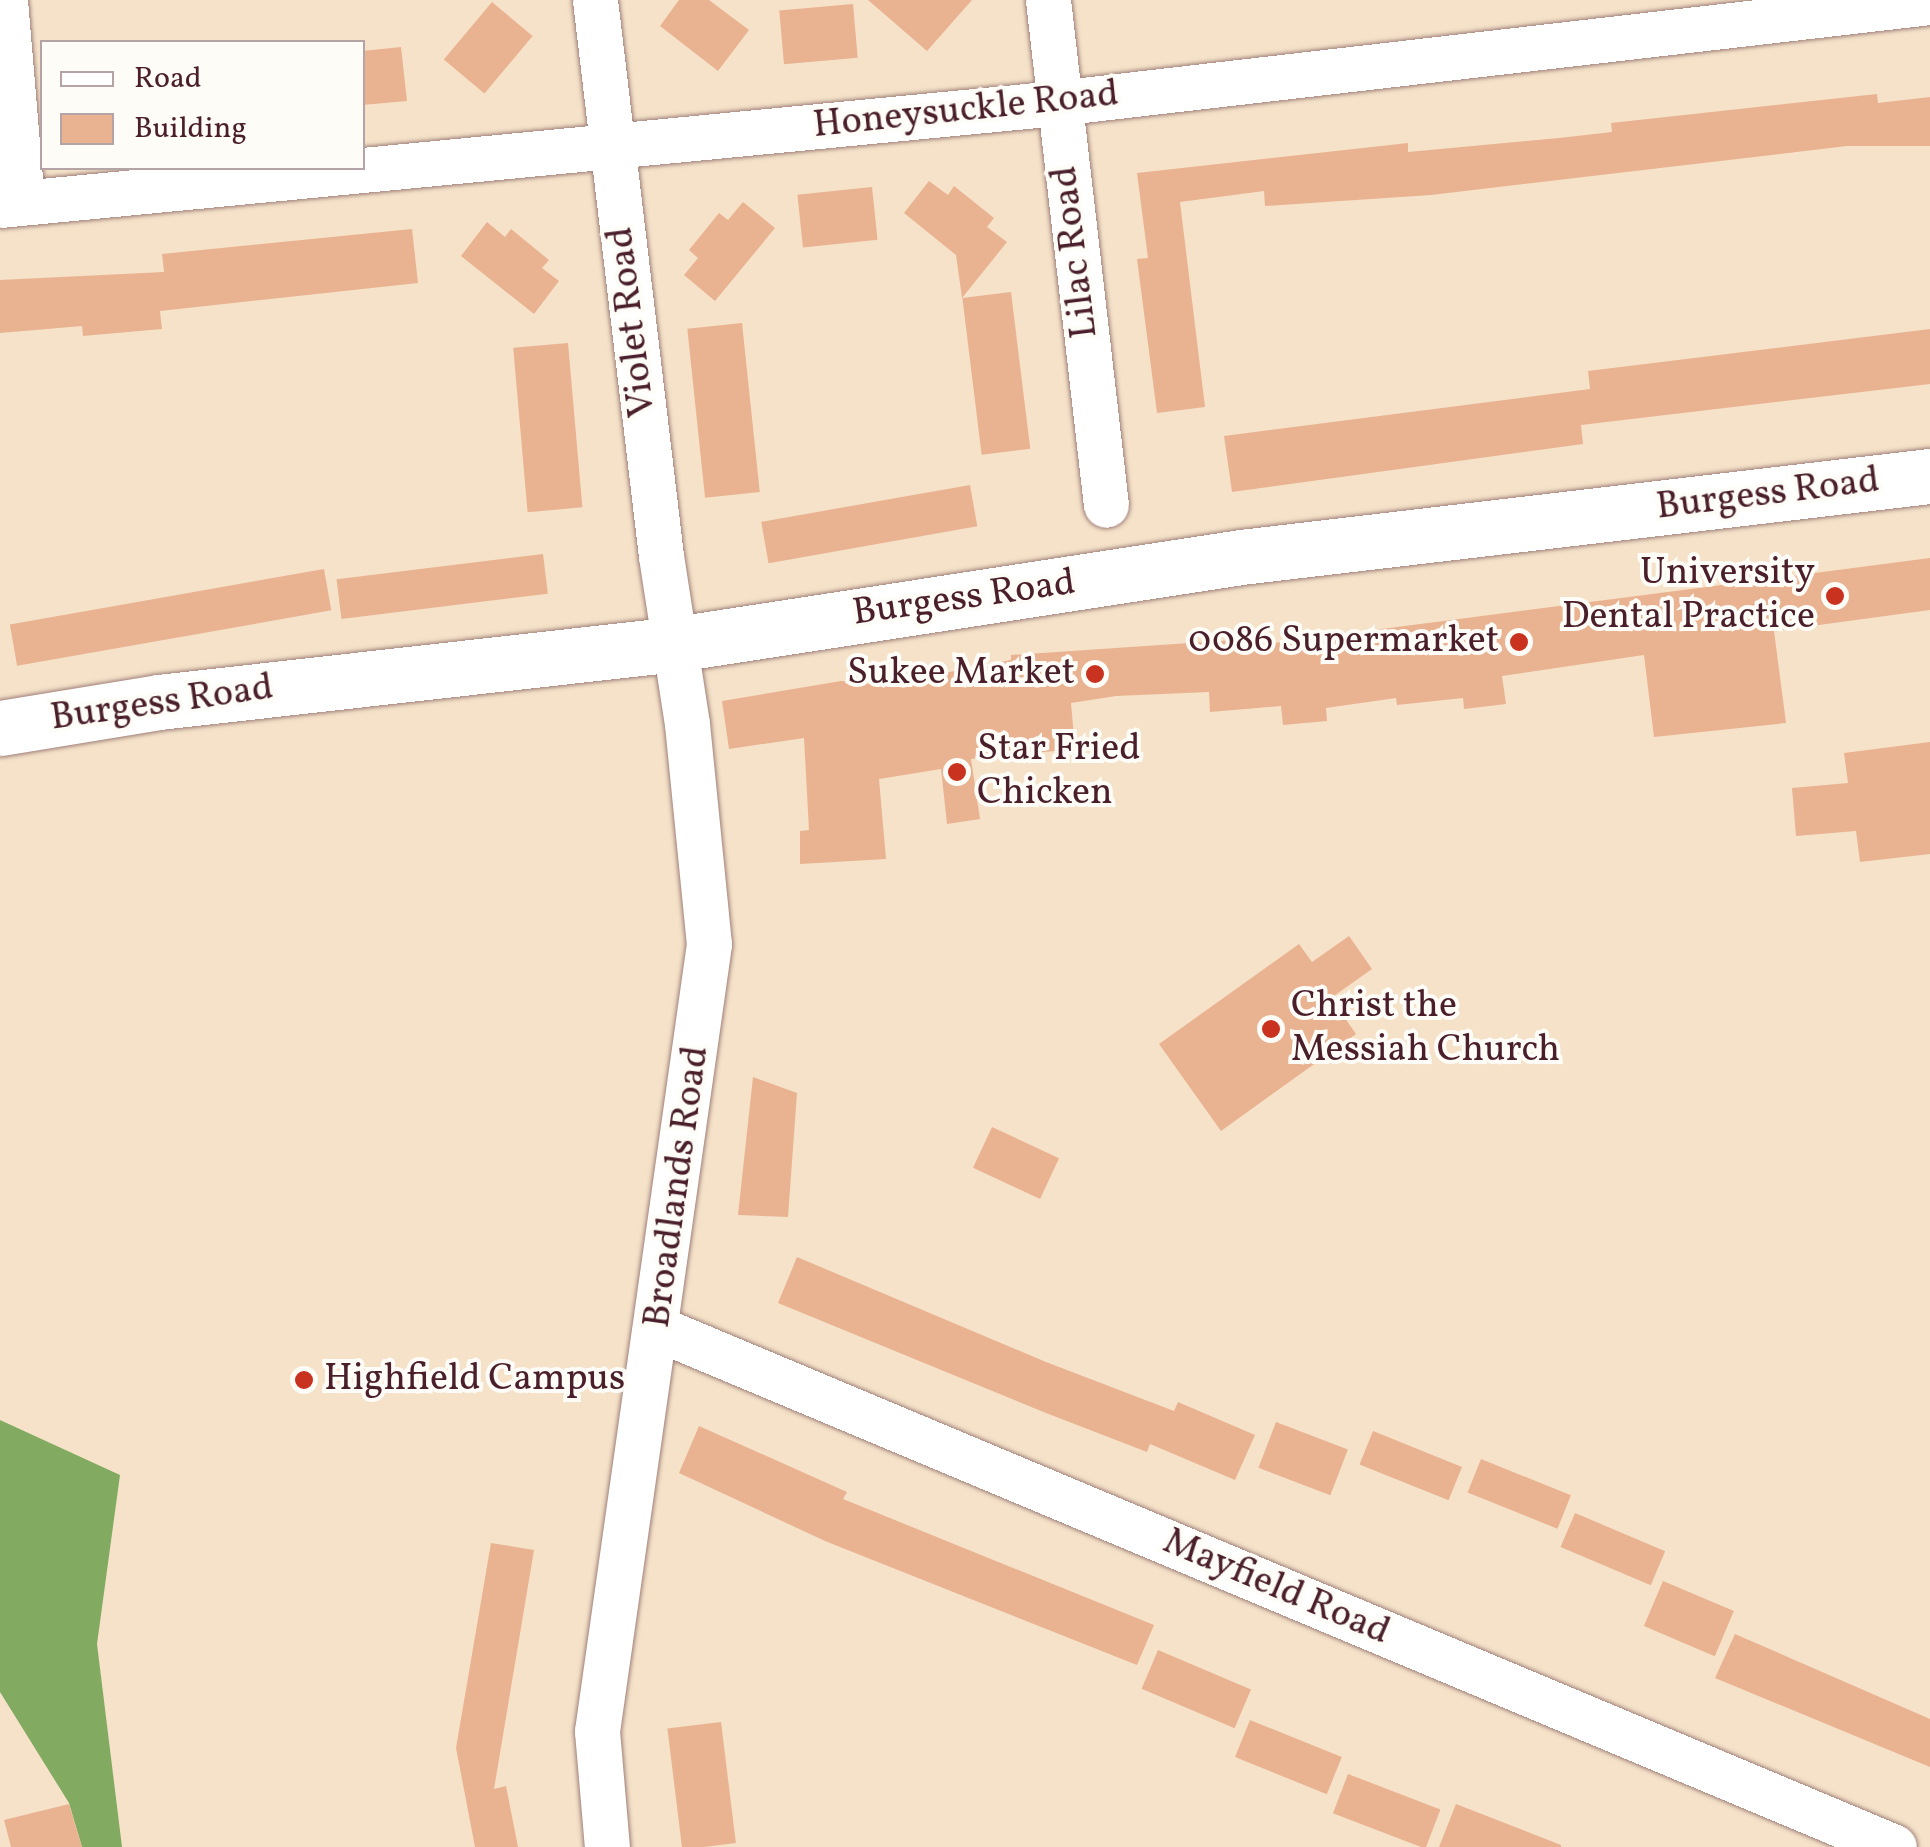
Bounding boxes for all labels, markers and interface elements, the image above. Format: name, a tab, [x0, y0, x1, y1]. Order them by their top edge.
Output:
legend	[40, 40, 365, 170]
text: Road	[134, 58, 202, 100]
street label: Honeysuckle Road	[811, 72, 1121, 150]
text: Building	[134, 108, 247, 150]
street label: Lilac Road	[1043, 163, 1109, 341]
street label: Violet Road	[599, 224, 667, 420]
street label: Burgess Road	[1654, 459, 1882, 531]
place label: University Dental Practice	[1562, 551, 1815, 640]
street label: Burgess Road	[850, 561, 1078, 637]
marker: University Dental Practice	[1824, 585, 1846, 607]
place label: 0086 Supermarket	[1188, 619, 1499, 665]
marker: 0086 Supermarket	[1508, 631, 1530, 653]
place label: Sukee Market	[847, 651, 1075, 697]
marker: Sukee Market	[1084, 663, 1106, 685]
street label: Burgess Road	[48, 666, 276, 742]
place label: Star Fried Chicken	[977, 727, 1141, 816]
marker: Star Fried Chicken	[946, 761, 968, 783]
place label: Christ the Messiah Church	[1291, 984, 1560, 1074]
marker: Christ the Messiah Church	[1260, 1018, 1282, 1040]
street label: Broadlands Road	[636, 1043, 720, 1331]
place label: Highfield Campus	[324, 1357, 625, 1403]
marker: Highfield Campus	[293, 1369, 315, 1391]
street label: Mayfield Road	[1156, 1520, 1396, 1656]

